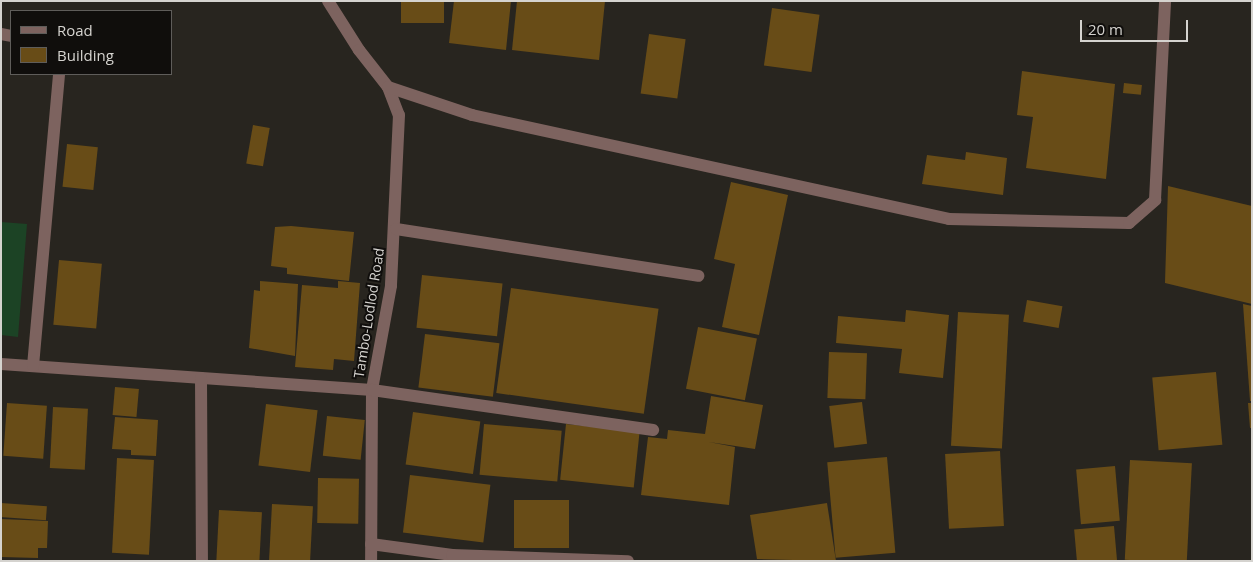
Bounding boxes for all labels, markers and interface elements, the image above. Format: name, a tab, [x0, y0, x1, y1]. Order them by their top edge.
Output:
legend	[10, 10, 172, 75]
scale bar	[1083, 10, 1190, 42]
text: 20 m	[1088, 19, 1123, 39]
text: Road	[57, 20, 93, 40]
text: Building	[57, 45, 114, 65]
street label: Tambo-Lodlod Road	[350, 247, 388, 379]

